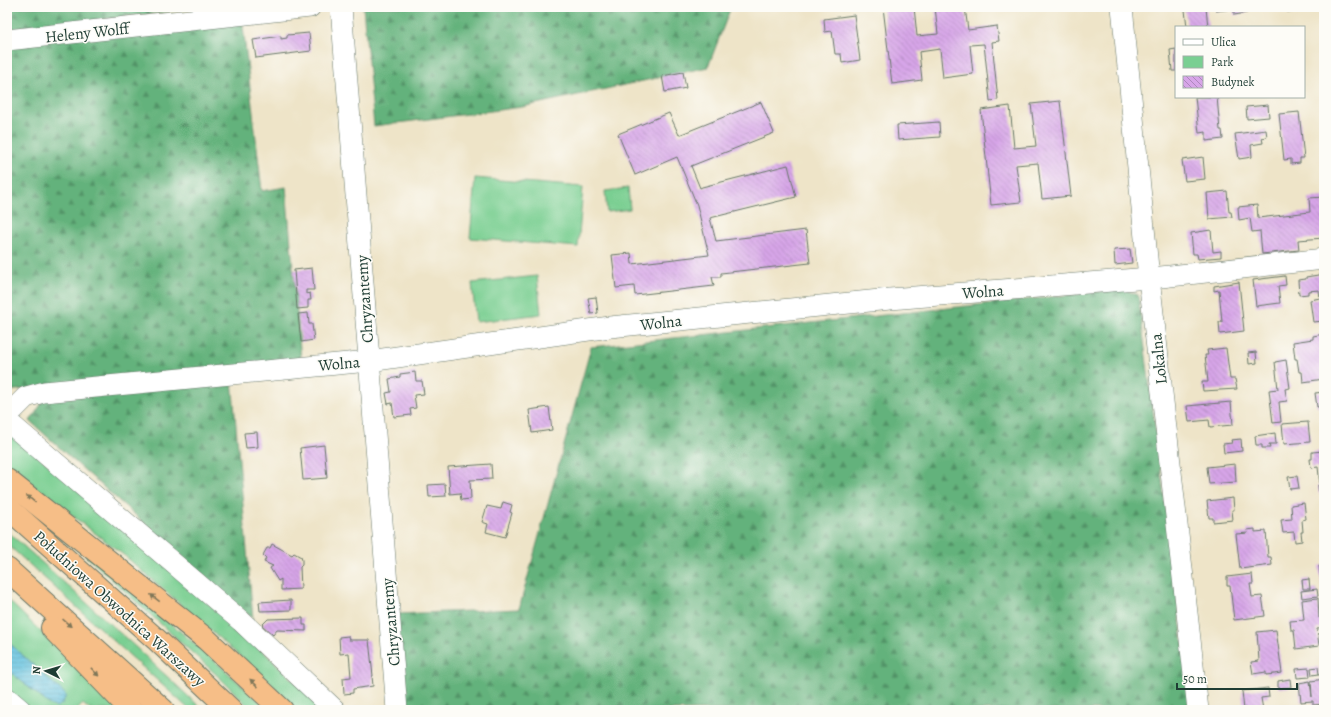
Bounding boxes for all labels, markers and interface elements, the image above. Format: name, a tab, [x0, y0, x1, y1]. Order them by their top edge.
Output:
street label: Heleny Wolff	[44, 17, 133, 48]
legend	[1175, 26, 1305, 98]
text: Ulica	[1211, 34, 1236, 50]
text: Park	[1211, 54, 1234, 70]
text: Budynek	[1211, 74, 1254, 90]
street label: Chryzantemy	[351, 253, 379, 344]
street label: Wolna	[960, 280, 1005, 304]
street label: Wolna	[638, 310, 684, 336]
street label: Lokalna	[1145, 332, 1173, 386]
street label: Wolna	[316, 351, 361, 377]
one-way arrow	[25, 495, 36, 504]
street label: Południowa Obwodnica Warszawy	[29, 526, 211, 692]
street label: Chryzantemy	[376, 576, 406, 667]
one-way arrow	[150, 594, 161, 603]
one-way arrow	[62, 618, 72, 628]
north arrow	[26, 651, 66, 691]
scale bar	[1177, 665, 1297, 691]
text: N	[29, 666, 44, 675]
one-way arrow	[90, 667, 100, 677]
text: 50 m	[1183, 671, 1207, 687]
one-way arrow	[249, 679, 258, 688]

